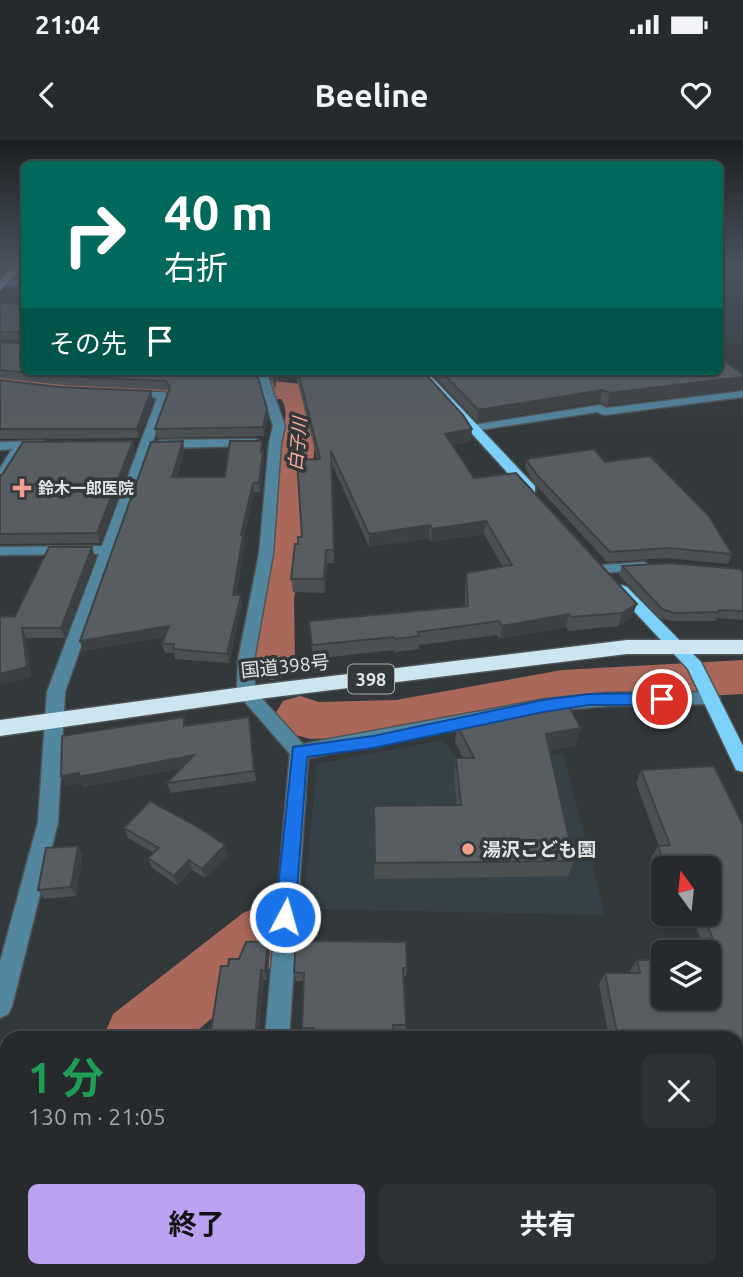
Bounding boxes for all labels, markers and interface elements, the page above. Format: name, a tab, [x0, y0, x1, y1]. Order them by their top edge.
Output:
text: 21:04	[35, 10, 100, 39]
icon: back	[28, 76, 66, 114]
icon: heart	[677, 76, 715, 114]
text: Beeline	[315, 77, 428, 113]
text: 40 m	[164, 184, 273, 239]
icon: right	[49, 189, 140, 280]
text: 右折	[164, 249, 228, 285]
icon: arrive	[141, 322, 179, 360]
text: その先	[49, 329, 127, 358]
water label: 白子川	[285, 414, 309, 472]
marker: 鈴木一郎医院	[12, 478, 32, 498]
place label: 鈴木一郎医院	[38, 479, 134, 497]
street label: 国道398号	[240, 650, 330, 682]
road number: 398	[348, 664, 394, 694]
pin	[632, 669, 692, 729]
icon: arrive	[643, 680, 681, 718]
place label: 湯沢こども園	[482, 838, 596, 860]
marker: 湯沢こども園	[460, 841, 476, 857]
north arrow	[651, 856, 721, 926]
map controls	[651, 856, 721, 1010]
position arrow	[248, 880, 322, 954]
button: layers	[651, 940, 721, 1010]
text: 1 分	[28, 1054, 104, 1101]
button: close	[642, 1054, 716, 1128]
text: 130 m · 21:05	[28, 1104, 166, 1129]
button: 終了	[28, 1184, 365, 1264]
button: 共有	[379, 1184, 716, 1264]

